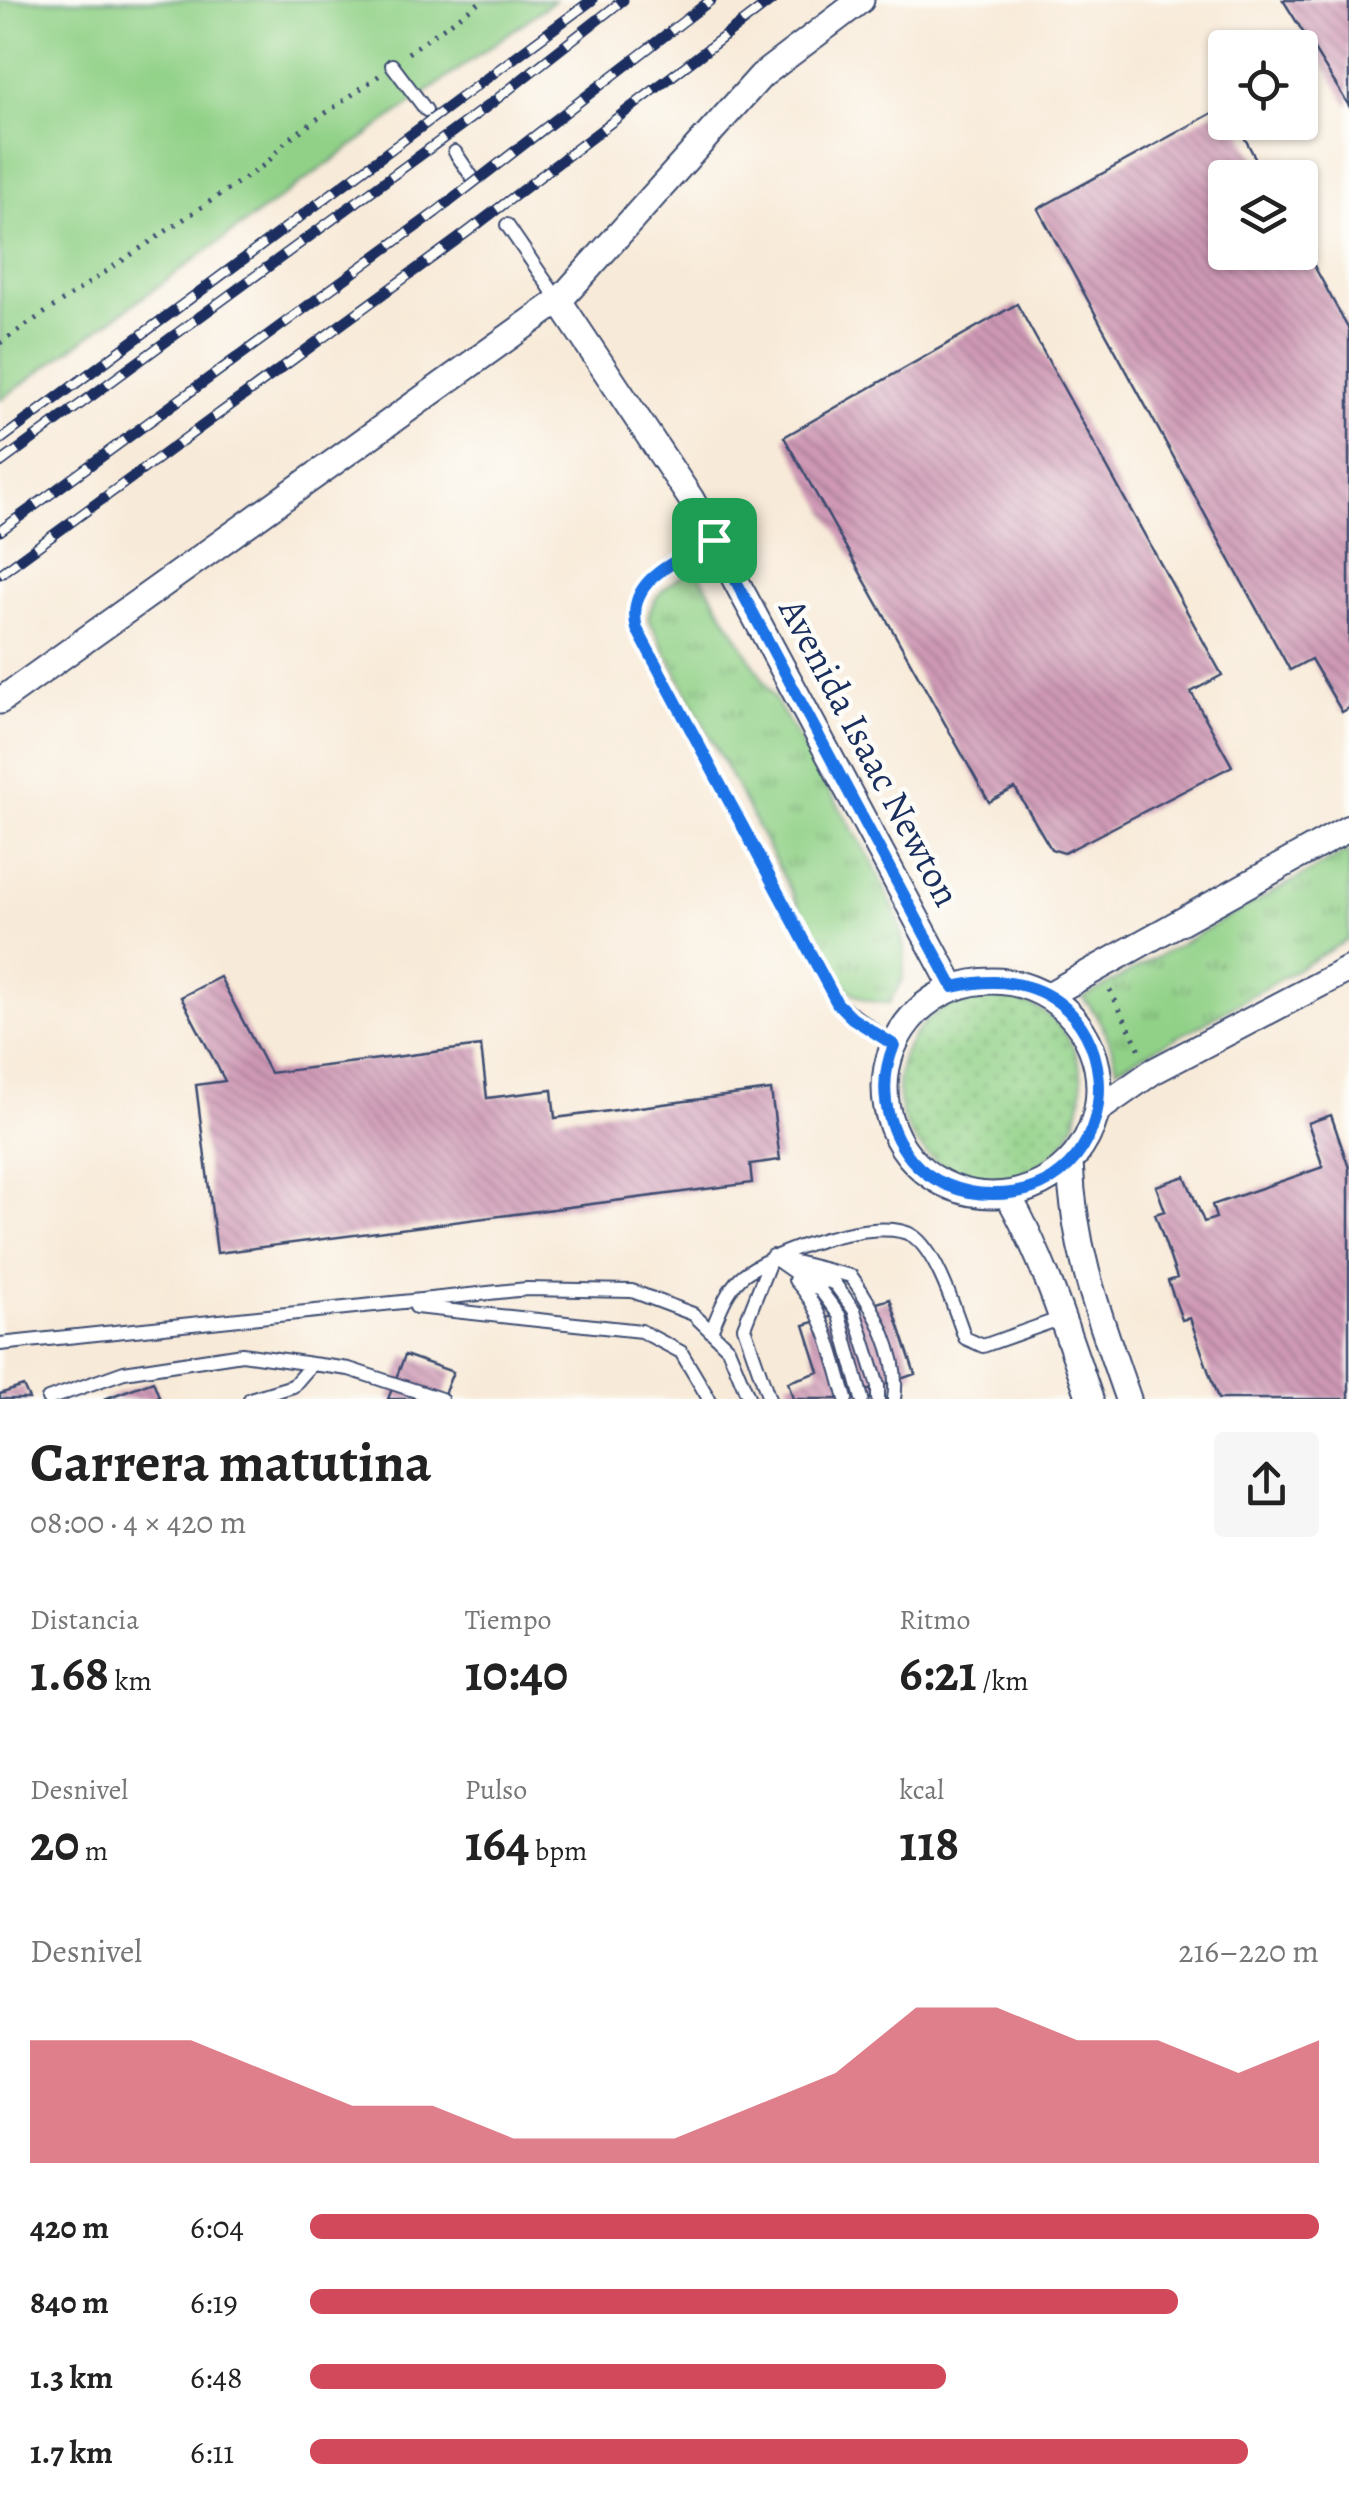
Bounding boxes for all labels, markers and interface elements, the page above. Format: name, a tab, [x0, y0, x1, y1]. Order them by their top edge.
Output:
map controls	[1208, 30, 1318, 270]
button: locate	[1208, 30, 1318, 140]
button: layers	[1208, 160, 1318, 270]
pin	[672, 498, 757, 583]
icon: arrive	[687, 513, 742, 568]
street label: Avenida Isaac Newton	[766, 588, 973, 915]
text: Carrera matutina	[30, 1425, 431, 1500]
button: share	[1214, 1432, 1319, 1537]
text: 08:00 · 4 × 420 m	[30, 1500, 246, 1544]
text: Distancia	[30, 1601, 139, 1639]
text: Tiempo	[465, 1601, 552, 1639]
text: Ritmo	[899, 1601, 971, 1639]
text: 1.68	[30, 1639, 109, 1707]
text: 10:40	[465, 1639, 568, 1707]
text: 6:21	[899, 1639, 977, 1707]
text: km	[109, 1662, 152, 1700]
text: /km	[977, 1662, 1029, 1700]
text: Desnivel	[30, 1771, 128, 1809]
text: Pulso	[465, 1771, 527, 1809]
text: kcal	[899, 1771, 944, 1809]
text: 20	[30, 1809, 79, 1877]
text: 164	[465, 1809, 529, 1877]
text: 118	[899, 1809, 959, 1877]
text: m	[79, 1832, 108, 1870]
text: bpm	[529, 1832, 587, 1870]
text: Desnivel	[30, 1929, 142, 1973]
text: 216–220 m	[1178, 1929, 1319, 1973]
text: 420 m	[30, 2205, 109, 2249]
text: 6:04	[190, 2205, 244, 2249]
text: 840 m	[30, 2280, 109, 2324]
text: 6:19	[190, 2280, 238, 2324]
text: 1.3 km	[30, 2355, 113, 2399]
text: 6:48	[190, 2355, 242, 2399]
text: 1.7 km	[30, 2430, 113, 2474]
text: 6:11	[190, 2430, 234, 2474]

